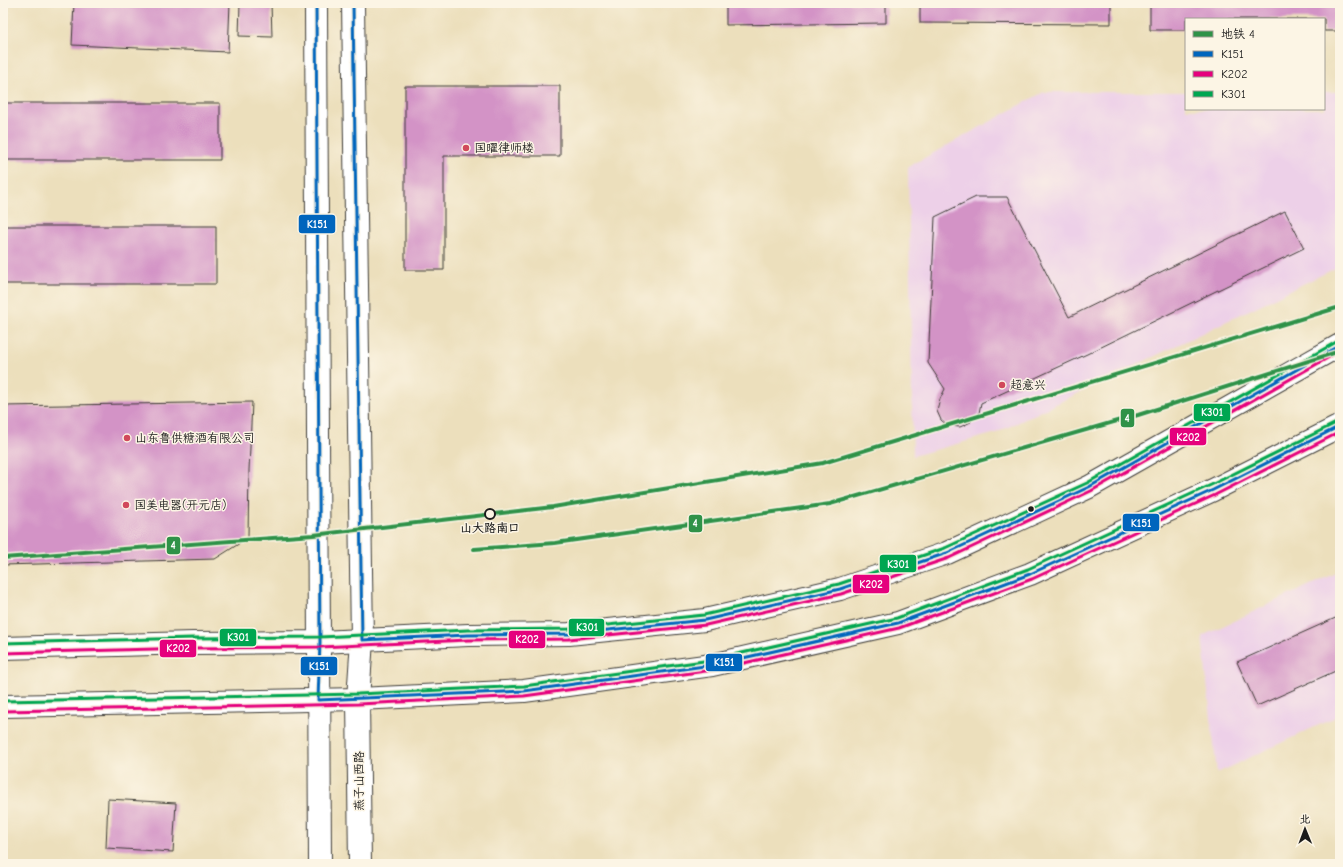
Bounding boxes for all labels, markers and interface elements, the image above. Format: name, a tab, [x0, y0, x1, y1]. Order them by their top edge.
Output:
legend	[1185, 18, 1325, 110]
text: 地铁 4	[1221, 27, 1255, 41]
text: K151	[1221, 47, 1244, 61]
text: K202	[1221, 67, 1248, 81]
text: K301	[1221, 87, 1246, 101]
place label: 国曜律师楼	[474, 141, 534, 155]
marker: 国曜律师楼	[461, 143, 471, 153]
line badge: K151	[298, 214, 336, 234]
text: K151	[307, 218, 327, 231]
place label: 超意兴	[1010, 378, 1046, 392]
marker: 超意兴	[997, 380, 1007, 390]
line badge: K301	[1193, 403, 1231, 422]
text: K301	[1201, 406, 1223, 419]
line badge: 4	[1120, 408, 1135, 428]
text: 4	[1124, 412, 1130, 425]
line badge: K202	[1169, 427, 1207, 446]
place label: 山东鲁供糖酒有限公司	[135, 431, 255, 445]
text: K202	[1176, 431, 1200, 444]
marker: 山东鲁供糖酒有限公司	[122, 433, 132, 443]
place label: 国美电器(开元店)	[134, 498, 226, 512]
marker: 国美电器(开元店)	[121, 500, 131, 510]
unlabelled marker	[1026, 504, 1036, 514]
marker: 山大路南口	[484, 508, 496, 520]
line badge: K151	[1122, 513, 1160, 532]
line badge: 4	[688, 514, 703, 533]
text: 4	[692, 517, 698, 530]
text: K151	[1131, 517, 1151, 530]
place label: 山大路南口	[460, 521, 520, 535]
line badge: 4	[166, 536, 181, 555]
text: 4	[170, 539, 176, 552]
line badge: K301	[879, 554, 917, 573]
text: K301	[887, 558, 909, 571]
line badge: K202	[852, 574, 890, 594]
text: K202	[859, 578, 883, 591]
line badge: K301	[568, 618, 605, 637]
text: K301	[576, 621, 598, 634]
line badge: K301	[219, 628, 257, 647]
line badge: K202	[508, 630, 546, 649]
text: K301	[227, 631, 249, 644]
text: K202	[515, 633, 539, 646]
line badge: K202	[159, 639, 197, 658]
text: K202	[166, 642, 190, 655]
line badge: K151	[705, 653, 743, 672]
line badge: K151	[300, 656, 338, 676]
text: K151	[714, 656, 734, 669]
text: K151	[309, 660, 329, 673]
street label: 燕子山西路	[352, 751, 366, 811]
north arrow	[1285, 809, 1325, 849]
text: 北	[1299, 813, 1310, 826]

